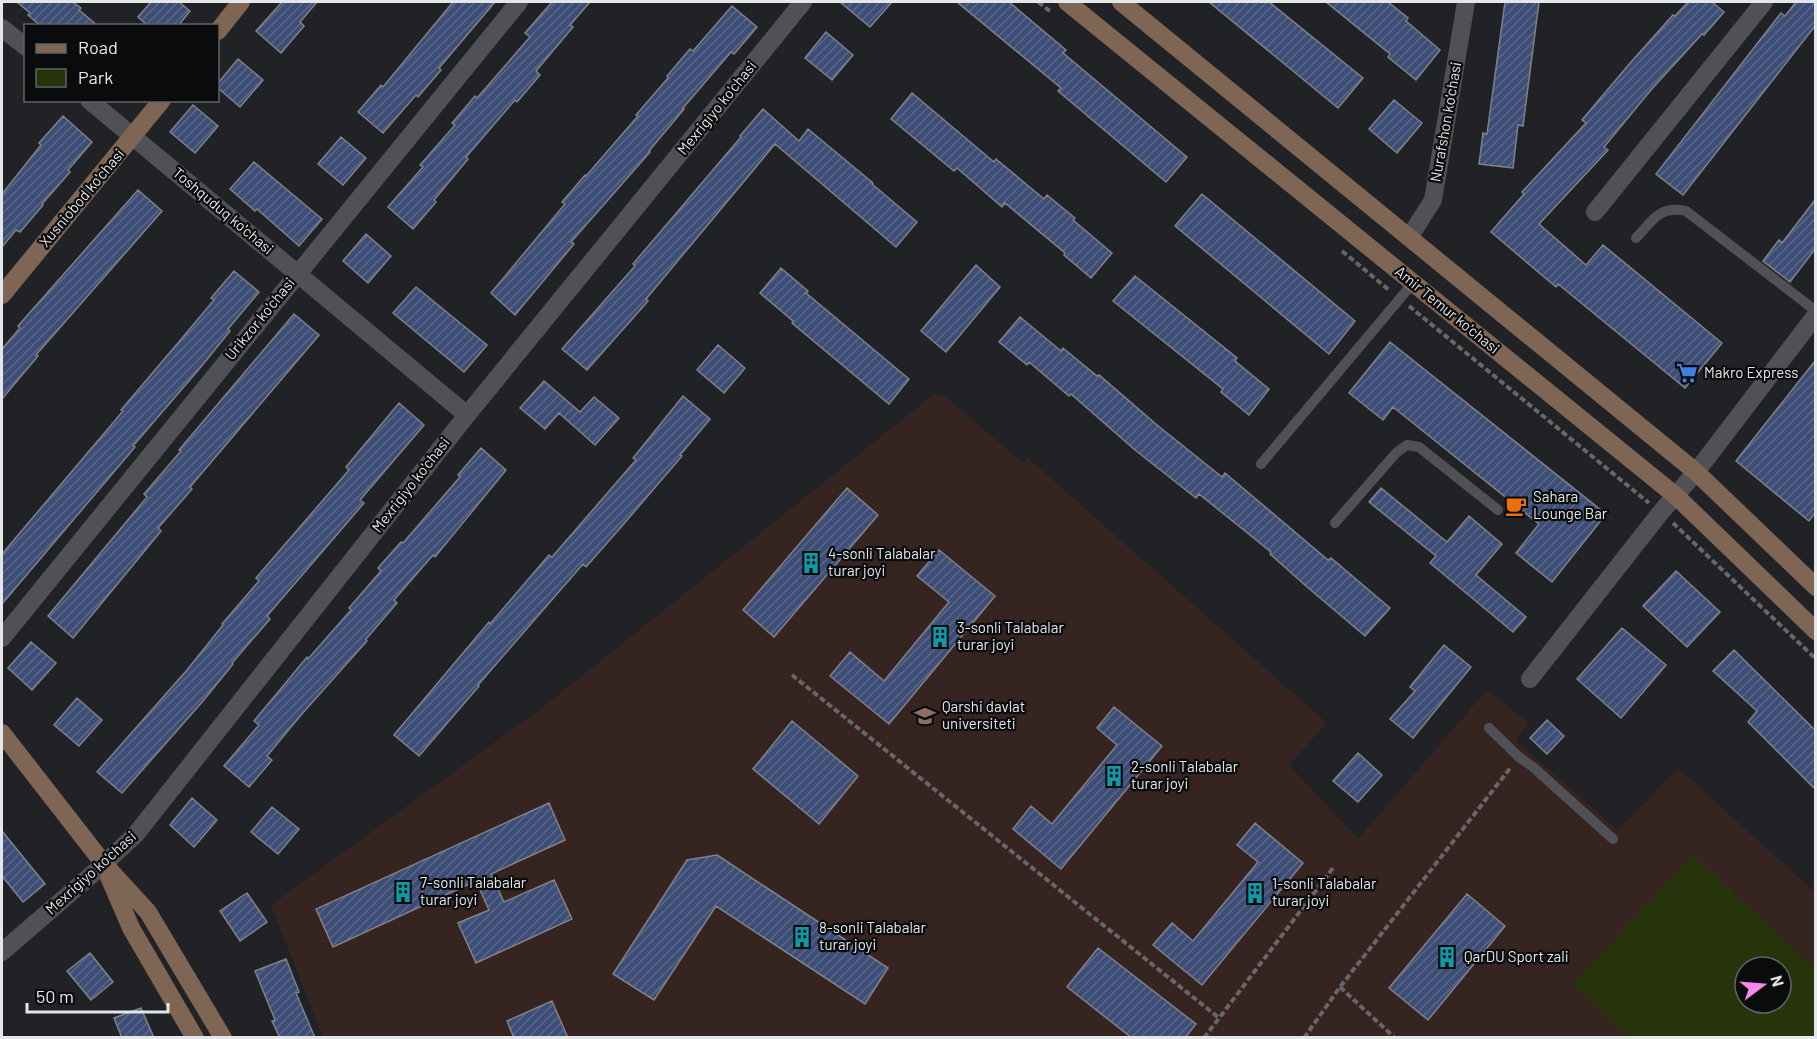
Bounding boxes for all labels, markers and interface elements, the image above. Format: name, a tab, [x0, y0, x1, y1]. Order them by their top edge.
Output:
legend	[24, 24, 219, 102]
text: Road	[78, 36, 118, 58]
street label: Mexrigiyo ko'chasi	[673, 57, 760, 158]
street label: Nurafshon ko'chasi	[1426, 60, 1464, 183]
text: Park	[78, 66, 113, 88]
street label: Xusniobod ko'chasi	[35, 145, 128, 250]
street label: Toshquduq ko'chasi	[170, 163, 278, 258]
street label: Amir Temur ko'chasi	[1392, 262, 1504, 357]
street label: Urikzor ko'chasi	[220, 274, 298, 363]
supermarket icon: Makro Express	[1675, 361, 1699, 385]
place label: Makro Express	[1704, 363, 1798, 381]
street label: Mexrigiyo ko'chasi	[368, 433, 453, 536]
place label: Sahara Lounge Bar	[1533, 487, 1608, 522]
cafe icon: Sahara Lounge Bar	[1504, 494, 1528, 518]
place label: 4-sonli Talabalar turar joyi	[828, 544, 936, 579]
building icon: 4-sonli Talabalar turar joyi	[799, 551, 823, 575]
place label: 3-sonli Talabalar turar joyi	[957, 618, 1064, 653]
building icon: 3-sonli Talabalar turar joyi	[928, 625, 952, 649]
place label: Qarshi davlat universiteti	[942, 697, 1025, 732]
school or university icon: Qarshi davlat universiteti	[913, 704, 937, 728]
place label: 2-sonli Talabalar turar joyi	[1131, 757, 1239, 792]
building icon: 2-sonli Talabalar turar joyi	[1102, 764, 1126, 788]
street label: Mexrigiyo ko'chasi	[41, 827, 139, 918]
place label: 7-sonli Talabalar turar joyi	[420, 873, 527, 908]
place label: 1-sonli Talabalar turar joyi	[1272, 874, 1377, 909]
building icon: 7-sonli Talabalar turar joyi	[391, 880, 415, 904]
building icon: 1-sonli Talabalar turar joyi	[1243, 881, 1267, 905]
place label: 8-sonli Talabalar turar joyi	[819, 918, 927, 953]
building icon: 8-sonli Talabalar turar joyi	[790, 925, 814, 949]
building icon: QarDU Sport zali	[1435, 945, 1459, 969]
place label: QarDU Sport zali	[1464, 947, 1569, 965]
north arrow	[1733, 955, 1793, 1015]
text: N	[1767, 973, 1788, 988]
scale bar	[27, 976, 168, 1014]
text: 50 m	[36, 985, 74, 1007]

